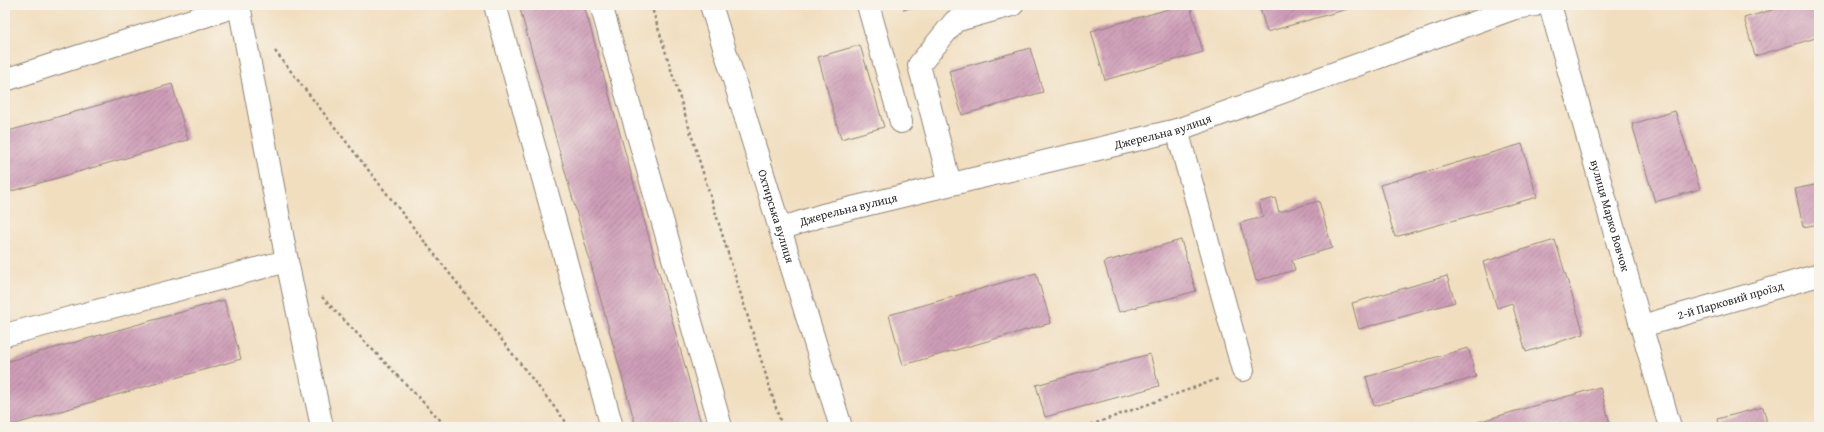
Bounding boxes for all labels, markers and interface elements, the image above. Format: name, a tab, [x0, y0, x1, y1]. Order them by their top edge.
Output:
street label: Джерельна вулиця	[1111, 109, 1214, 153]
street label: вулиця Марко Вовчок	[1586, 158, 1635, 274]
street label: Охтирська вулиця	[754, 167, 799, 265]
street label: Джерельна вулиця	[796, 188, 899, 230]
street label: 2-й Парковий проїзд	[1675, 277, 1786, 323]

